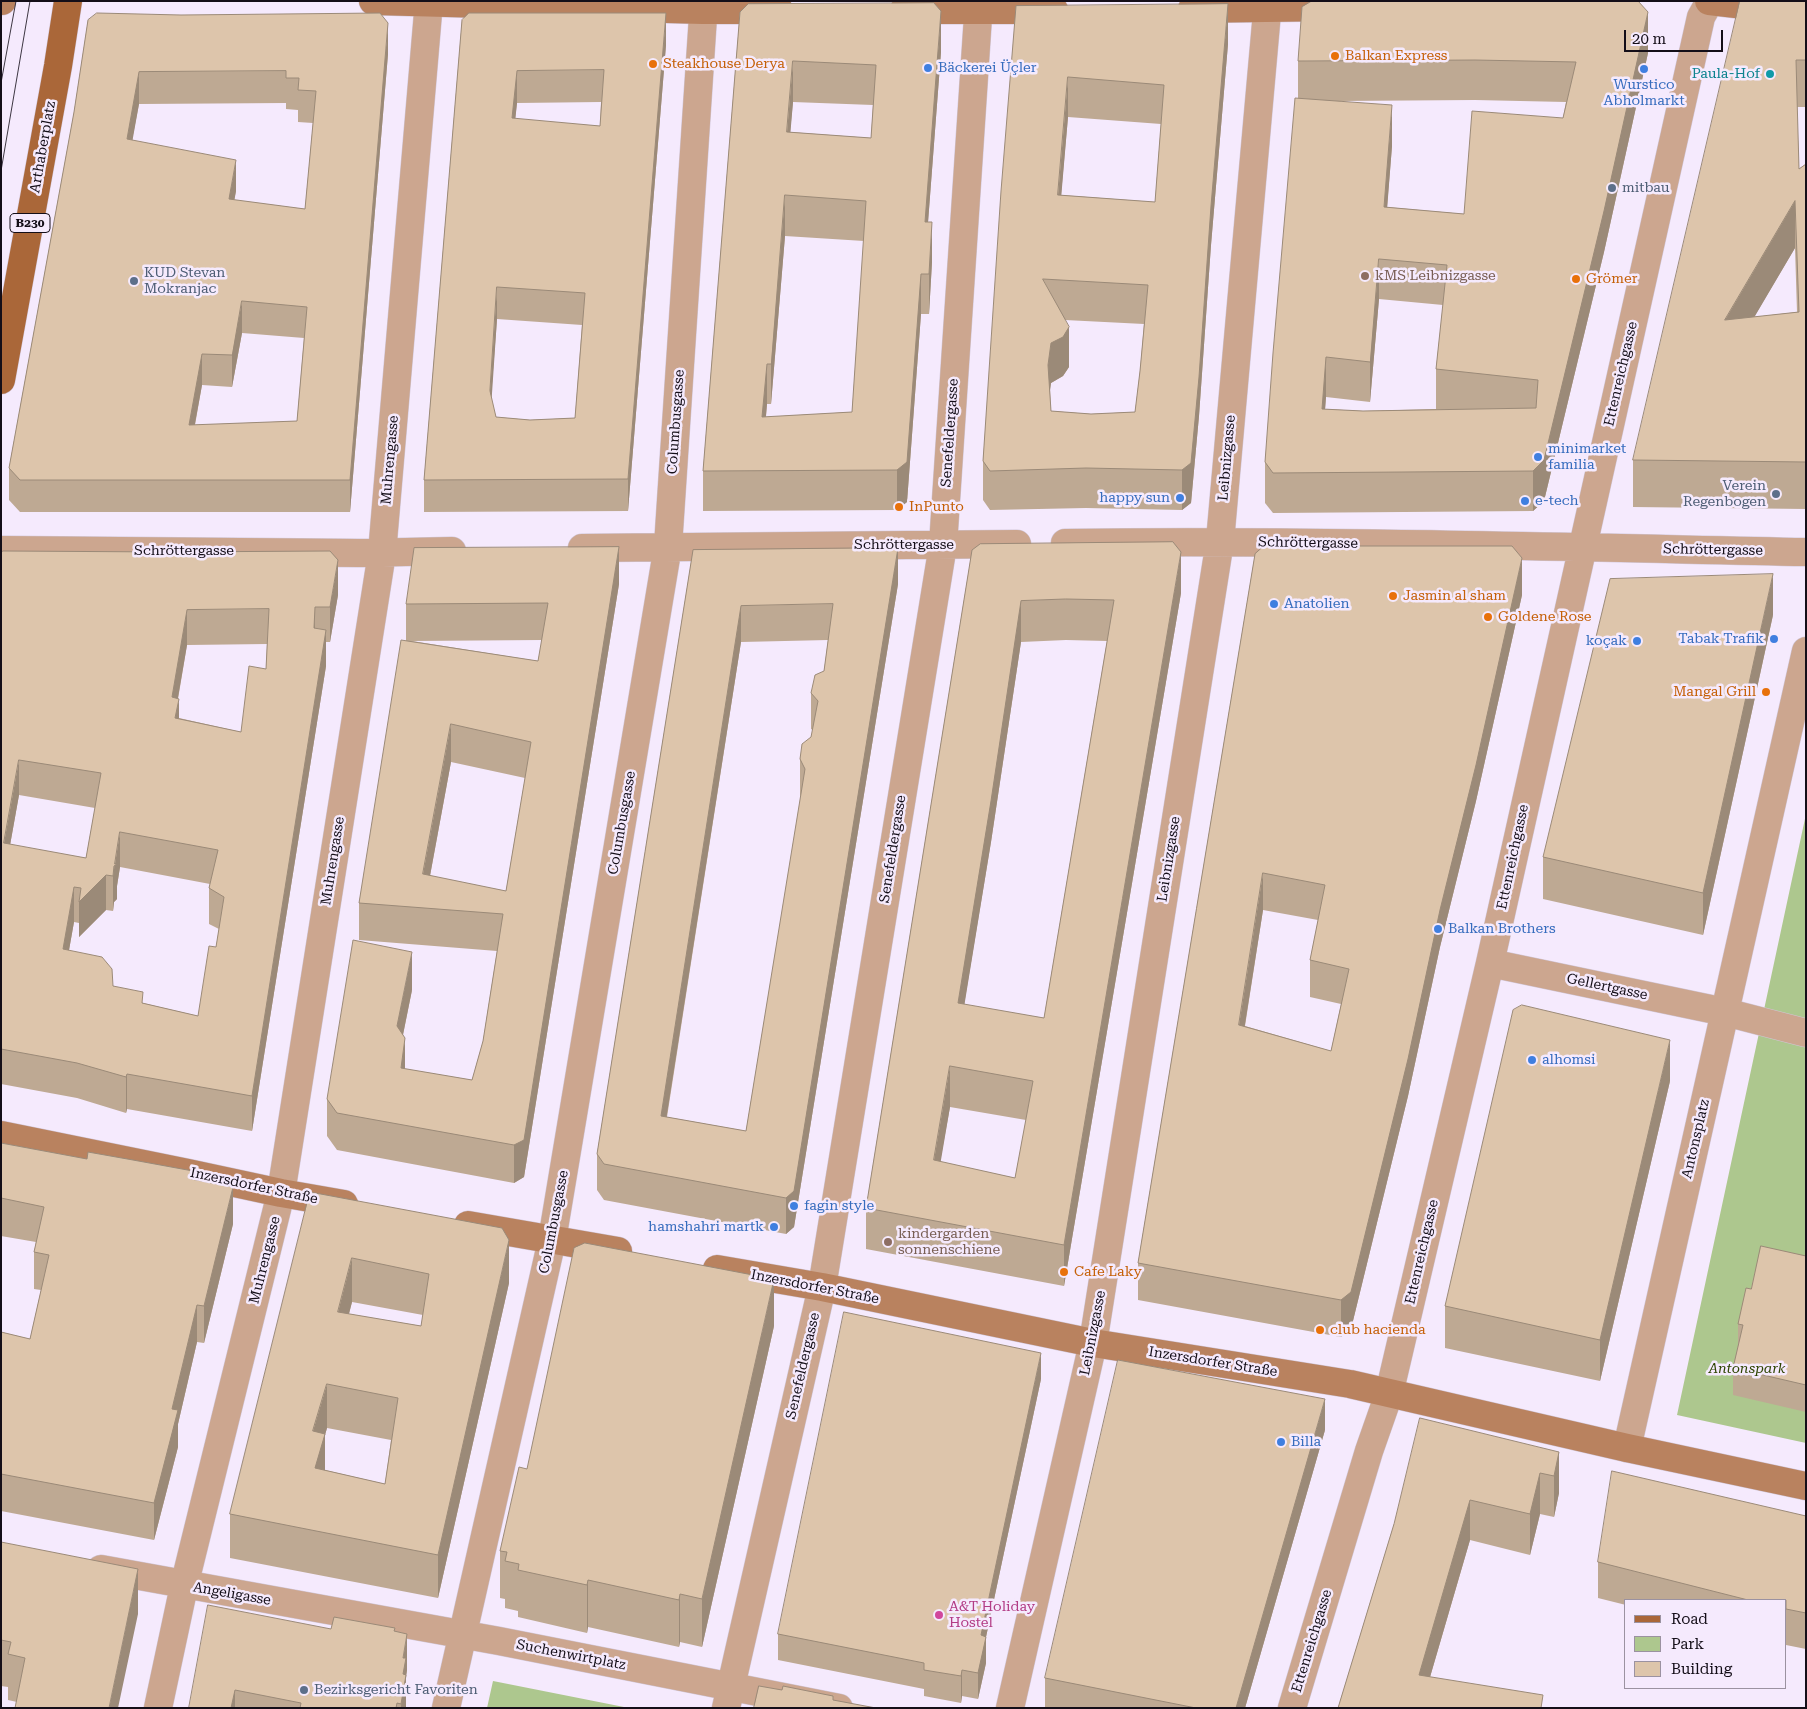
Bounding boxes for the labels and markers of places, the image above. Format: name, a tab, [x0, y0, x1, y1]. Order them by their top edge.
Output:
place label: Balkan Express	[1345, 48, 1447, 64]
marker: Balkan Express	[1329, 50, 1341, 62]
place label: Steakhouse Derya	[663, 56, 785, 72]
marker: Steakhouse Derya	[647, 58, 659, 70]
place label: Bäckerei Üçler	[938, 60, 1036, 76]
marker: Bäckerei Üçler	[922, 62, 934, 74]
marker: Wurstico Abholmarkt	[1638, 63, 1650, 75]
place label: Paula-Hof	[1692, 66, 1760, 82]
marker: Paula-Hof	[1764, 68, 1776, 80]
place label: Wurstico Abholmarkt	[1603, 77, 1685, 110]
place label: mitbau	[1622, 180, 1670, 196]
marker: mitbau	[1606, 182, 1618, 194]
place label: KUD Stevan Mokranjac	[144, 265, 225, 298]
place label: kMS Leibnizgasse	[1375, 268, 1496, 284]
marker: kMS Leibnizgasse	[1359, 270, 1371, 282]
place label: Grömer	[1586, 271, 1637, 287]
marker: Grömer	[1570, 273, 1582, 285]
marker: KUD Stevan Mokranjac	[128, 275, 140, 287]
place label: minimarket familia	[1548, 441, 1626, 474]
marker: minimarket familia	[1532, 451, 1544, 463]
place label: Verein Regenbogen	[1683, 478, 1766, 511]
marker: Verein Regenbogen	[1770, 488, 1782, 500]
place label: happy sun	[1099, 490, 1170, 506]
marker: happy sun	[1174, 492, 1186, 504]
place label: e-tech	[1535, 493, 1579, 509]
marker: e-tech	[1519, 495, 1531, 507]
place label: InPunto	[909, 499, 964, 515]
marker: InPunto	[893, 501, 905, 513]
place label: Jasmin al sham	[1403, 588, 1506, 604]
marker: Jasmin al sham	[1387, 590, 1399, 602]
place label: Anatolien	[1284, 596, 1349, 612]
marker: Anatolien	[1268, 598, 1280, 610]
place label: Goldene Rose	[1498, 609, 1591, 625]
marker: Goldene Rose	[1482, 611, 1494, 623]
place label: Tabak Trafik	[1678, 631, 1764, 647]
place label: koçak	[1586, 633, 1627, 649]
marker: Tabak Trafik	[1768, 633, 1780, 645]
marker: koçak	[1631, 635, 1643, 647]
place label: Mangal Grill	[1673, 684, 1756, 700]
marker: Mangal Grill	[1760, 686, 1772, 698]
place label: Balkan Brothers	[1448, 921, 1556, 937]
marker: Balkan Brothers	[1432, 923, 1444, 935]
place label: alhomsi	[1542, 1052, 1595, 1068]
marker: alhomsi	[1526, 1054, 1538, 1066]
place label: fagin style	[804, 1198, 874, 1214]
marker: fagin style	[788, 1200, 800, 1212]
place label: hamshahri martk	[648, 1219, 764, 1235]
marker: hamshahri martk	[768, 1221, 780, 1233]
place label: kindergarden sonnenschiene	[898, 1226, 1000, 1258]
marker: kindergarden sonnenschiene	[882, 1236, 894, 1248]
place label: Cafe Laky	[1074, 1264, 1142, 1280]
marker: Cafe Laky	[1058, 1266, 1070, 1278]
place label: club hacienda	[1330, 1322, 1426, 1338]
marker: club hacienda	[1314, 1324, 1326, 1336]
place label: Billa	[1291, 1434, 1321, 1450]
marker: Billa	[1275, 1436, 1287, 1448]
place label: A&T Holiday Hostel	[949, 1599, 1035, 1631]
marker: A&T Holiday Hostel	[933, 1609, 945, 1621]
place label: Bezirksgericht Favoriten	[314, 1682, 478, 1698]
marker: Bezirksgericht Favoriten	[298, 1684, 310, 1696]

